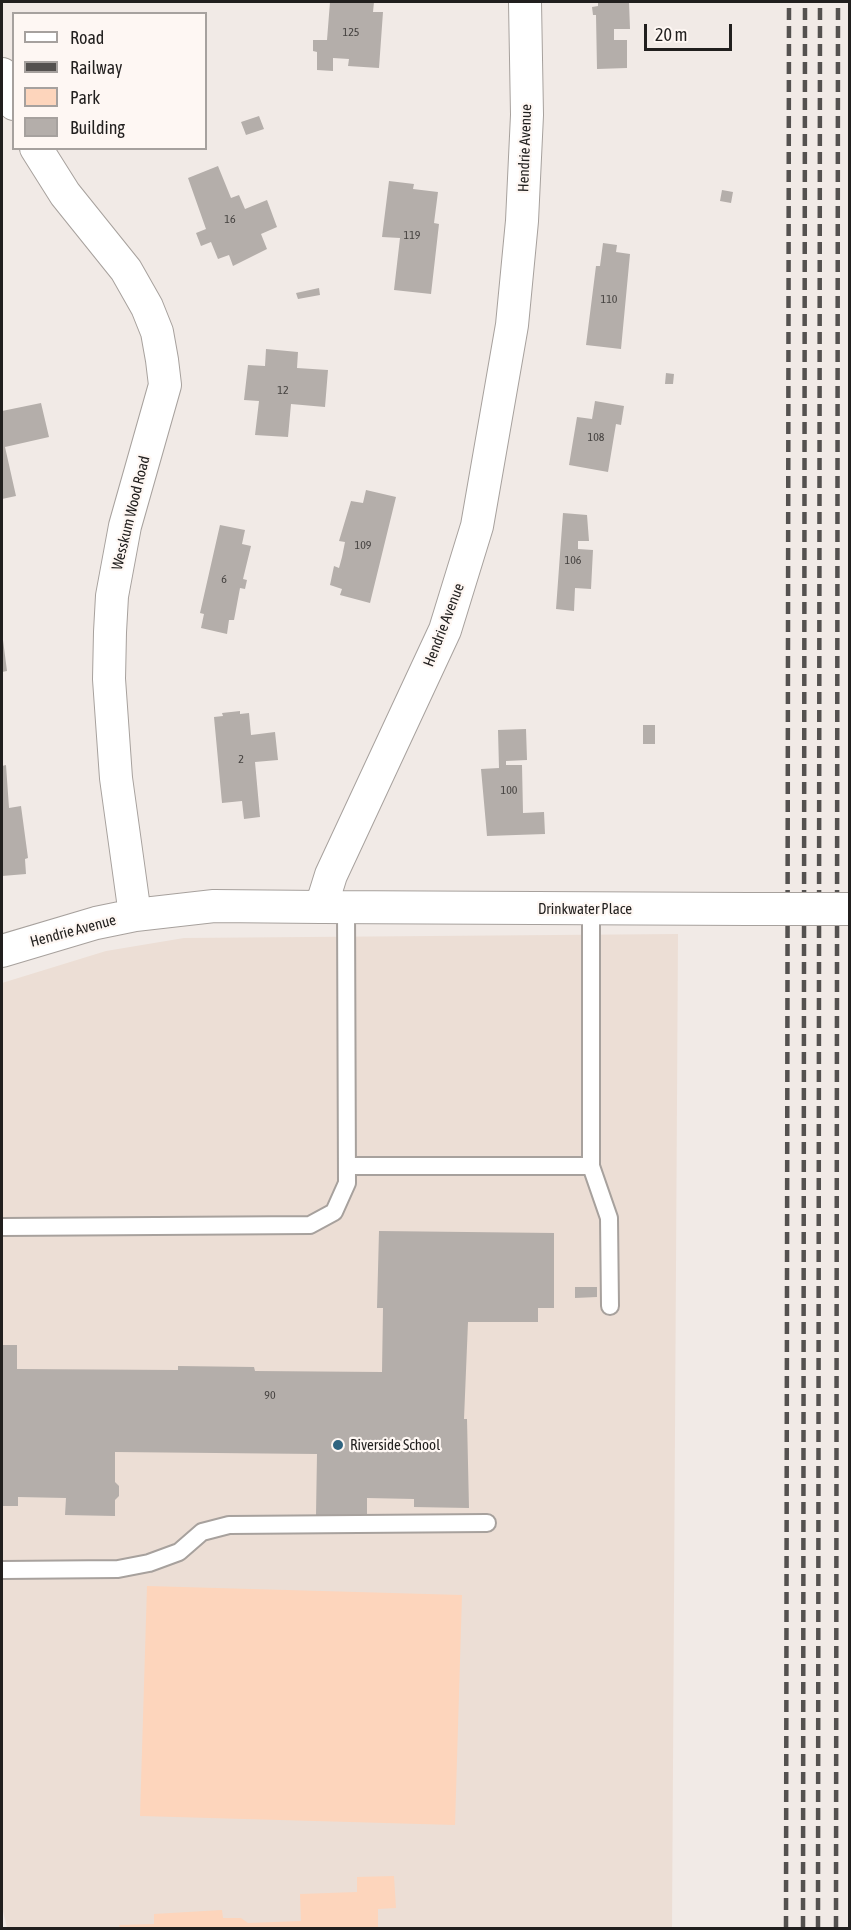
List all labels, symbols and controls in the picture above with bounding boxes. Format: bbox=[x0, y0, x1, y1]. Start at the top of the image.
legend bbox=[12, 12, 207, 150]
scale bar bbox=[647, 12, 736, 50]
text: 20 m bbox=[655, 24, 687, 45]
house number: 125 bbox=[343, 25, 359, 39]
text: Road bbox=[70, 27, 104, 48]
text: Railway bbox=[70, 57, 122, 78]
text: Park bbox=[70, 87, 100, 108]
street label: Hendrie Avenue bbox=[514, 104, 536, 192]
text: Building bbox=[70, 117, 125, 138]
house number: 16 bbox=[224, 212, 236, 226]
house number: 119 bbox=[404, 228, 420, 242]
house number: 110 bbox=[601, 292, 617, 306]
house number: 12 bbox=[277, 383, 289, 397]
house number: 108 bbox=[588, 430, 604, 444]
street label: Wesskum Wood Road bbox=[108, 454, 154, 572]
house number: 109 bbox=[355, 538, 371, 552]
house number: 106 bbox=[565, 553, 581, 567]
house number: 6 bbox=[221, 572, 227, 586]
street label: Hendrie Avenue bbox=[420, 581, 468, 669]
house number: 2 bbox=[238, 752, 244, 766]
house number: 100 bbox=[501, 783, 517, 797]
street label: Drinkwater Place bbox=[538, 900, 632, 918]
street label: Hendrie Avenue bbox=[28, 911, 118, 951]
house number: 90 bbox=[264, 1388, 276, 1402]
place label: Riverside School bbox=[350, 1436, 440, 1454]
marker: Riverside School bbox=[331, 1438, 345, 1452]

